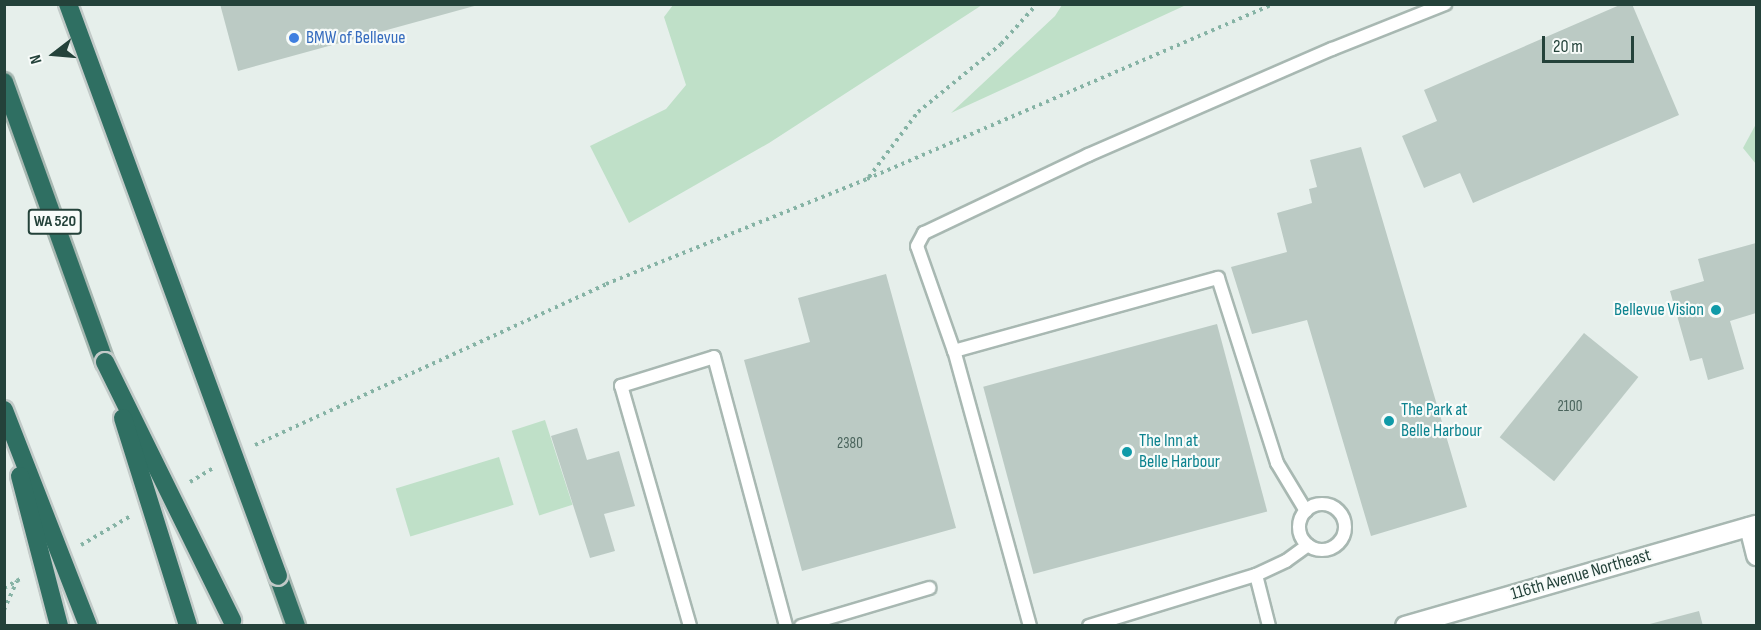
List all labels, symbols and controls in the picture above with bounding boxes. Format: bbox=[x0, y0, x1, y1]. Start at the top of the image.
north arrow bbox=[24, 24, 84, 84]
scale bar bbox=[1545, 24, 1636, 62]
place label: BMW of Bellevue bbox=[306, 27, 406, 49]
marker: BMW of Bellevue bbox=[287, 31, 301, 45]
text: 20 m bbox=[1553, 36, 1583, 57]
text: N bbox=[26, 52, 47, 66]
road number: WA 520 bbox=[26, 209, 84, 235]
place label: Bellevue Vision bbox=[1614, 299, 1704, 321]
marker: Bellevue Vision bbox=[1709, 303, 1723, 317]
house number: 2100 bbox=[1558, 398, 1582, 416]
place label: The Park at Belle Harbour bbox=[1401, 400, 1482, 442]
marker: The Park at Belle Harbour bbox=[1382, 414, 1396, 428]
place label: The Inn at Belle Harbour bbox=[1139, 431, 1220, 474]
house number: 2380 bbox=[837, 435, 863, 453]
marker: The Inn at Belle Harbour bbox=[1120, 445, 1134, 459]
street label: 116th Avenue Northeast bbox=[1508, 545, 1654, 605]

